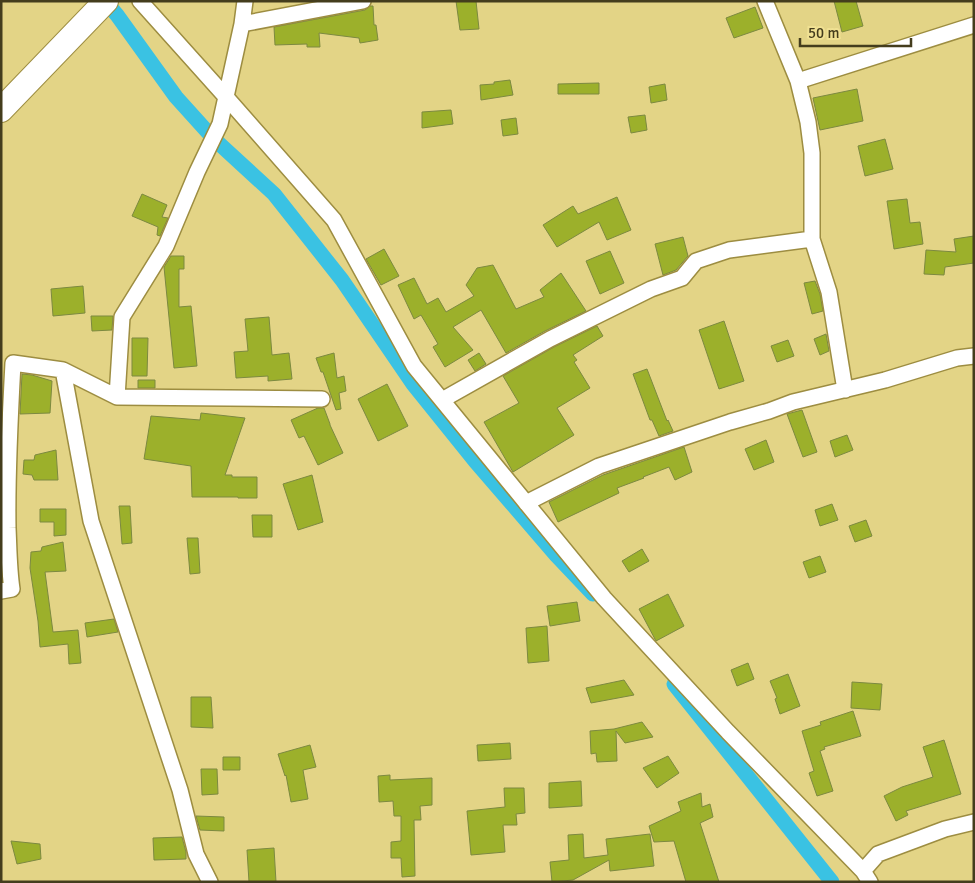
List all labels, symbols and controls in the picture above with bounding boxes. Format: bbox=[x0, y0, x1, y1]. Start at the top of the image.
scale bar bbox=[800, 15, 911, 47]
text: 50 m bbox=[808, 24, 839, 42]

